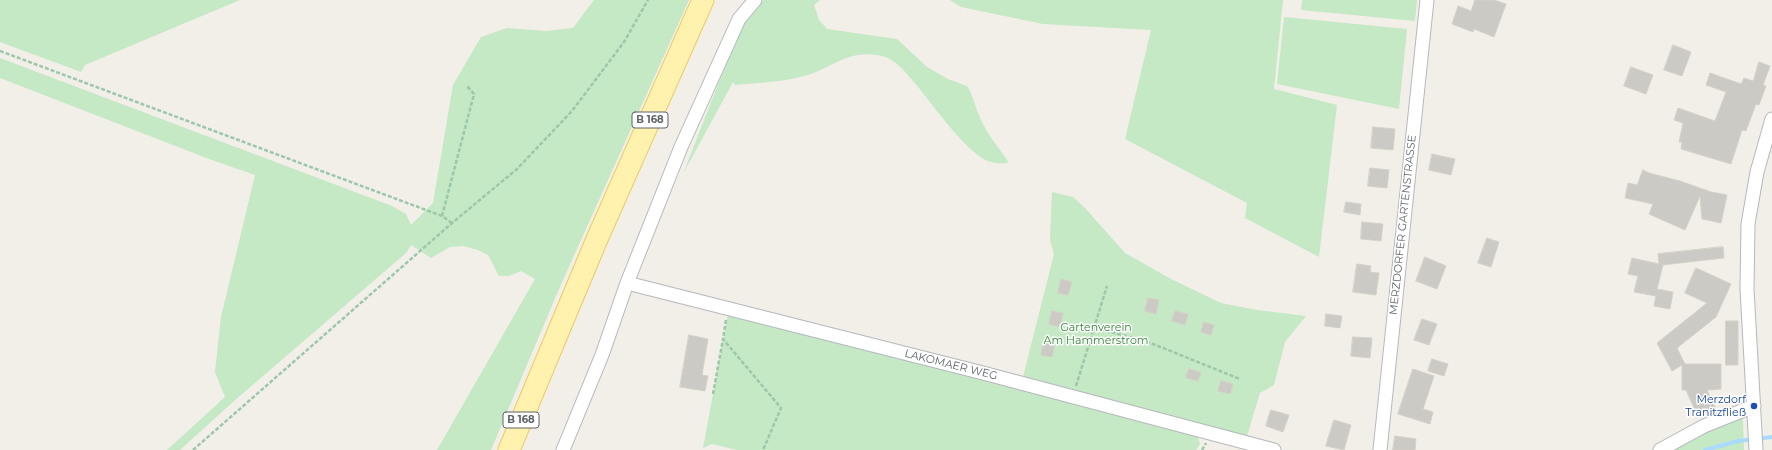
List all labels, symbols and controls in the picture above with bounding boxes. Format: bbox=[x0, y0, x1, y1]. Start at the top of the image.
road number: B 168 bbox=[632, 112, 668, 128]
street label: MERZDORFER GARTENSTRASSE bbox=[1387, 134, 1419, 316]
park label: Gartenverein Am Hammerstrom bbox=[1044, 321, 1148, 347]
street label: LAKOMAER WEG bbox=[903, 347, 999, 383]
place label: Merzdorf Tranitzfließ bbox=[1685, 393, 1746, 419]
marker: Merzdorf Tranitzfließ bbox=[1749, 401, 1759, 411]
road number: B 168 bbox=[503, 412, 539, 428]

